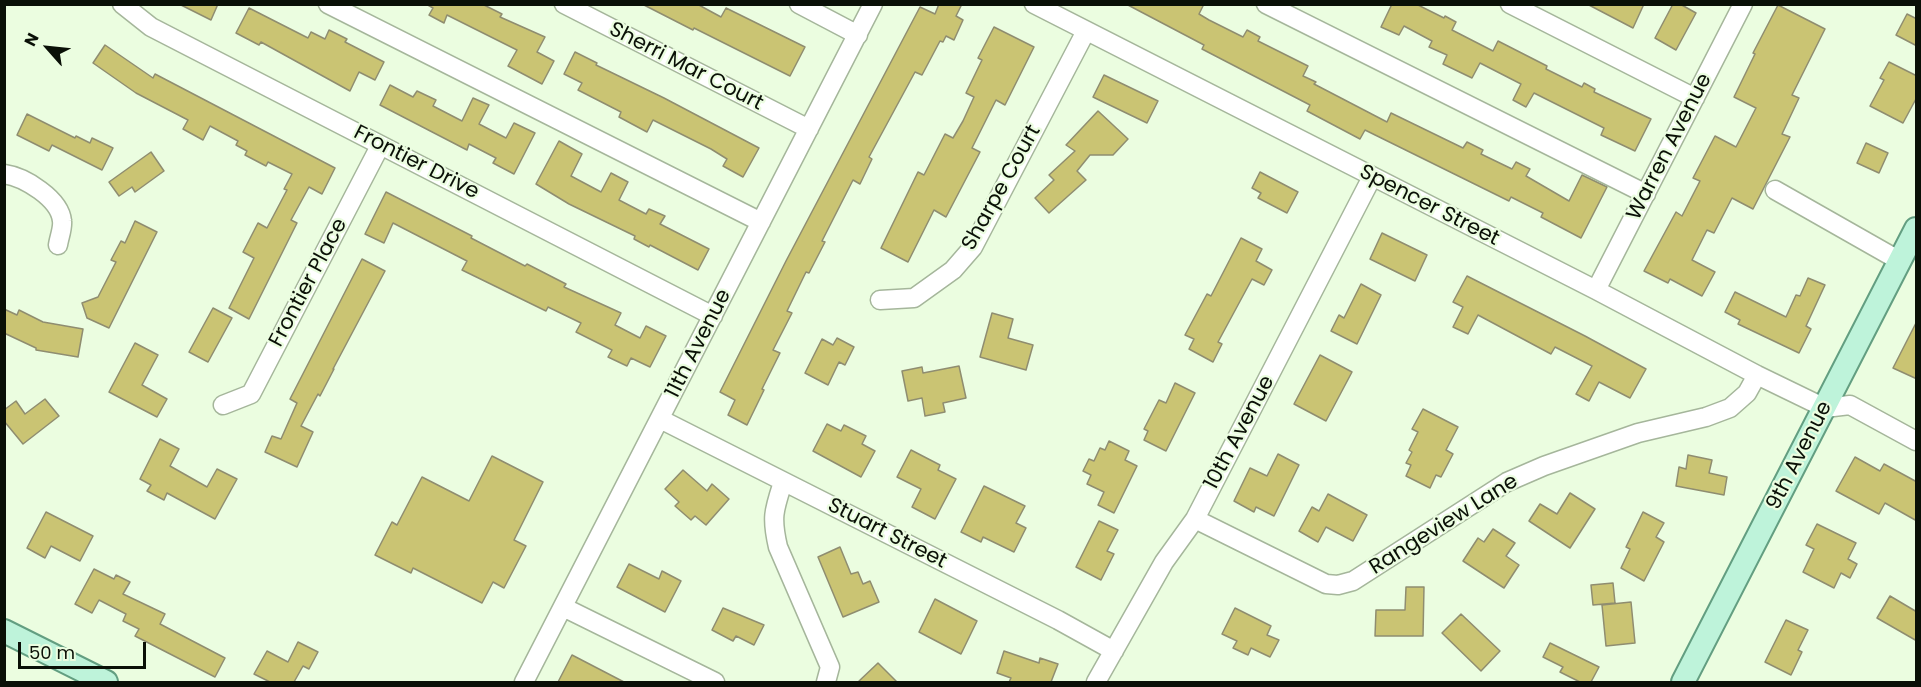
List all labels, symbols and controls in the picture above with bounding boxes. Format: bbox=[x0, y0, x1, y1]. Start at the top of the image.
street label: Sherri Mar Court bbox=[605, 17, 767, 117]
north arrow bbox=[18, 18, 78, 78]
text: N bbox=[19, 29, 44, 50]
street label: Warren Avenue bbox=[1622, 69, 1718, 225]
street label: Frontier Drive bbox=[349, 121, 483, 205]
street label: Sharpe Court bbox=[957, 121, 1047, 255]
street label: Spencer Street bbox=[1355, 160, 1503, 252]
street label: Frontier Place bbox=[265, 214, 353, 352]
street label: 11th Avenue bbox=[661, 285, 737, 403]
street label: 10th Avenue bbox=[1199, 372, 1281, 494]
street label: 9th Avenue bbox=[1762, 397, 1838, 515]
street label: Rangeview Lane bbox=[1365, 469, 1523, 581]
street label: Stuart Street bbox=[823, 493, 951, 575]
scale bar bbox=[21, 630, 148, 668]
text: 50 m bbox=[29, 640, 75, 665]

